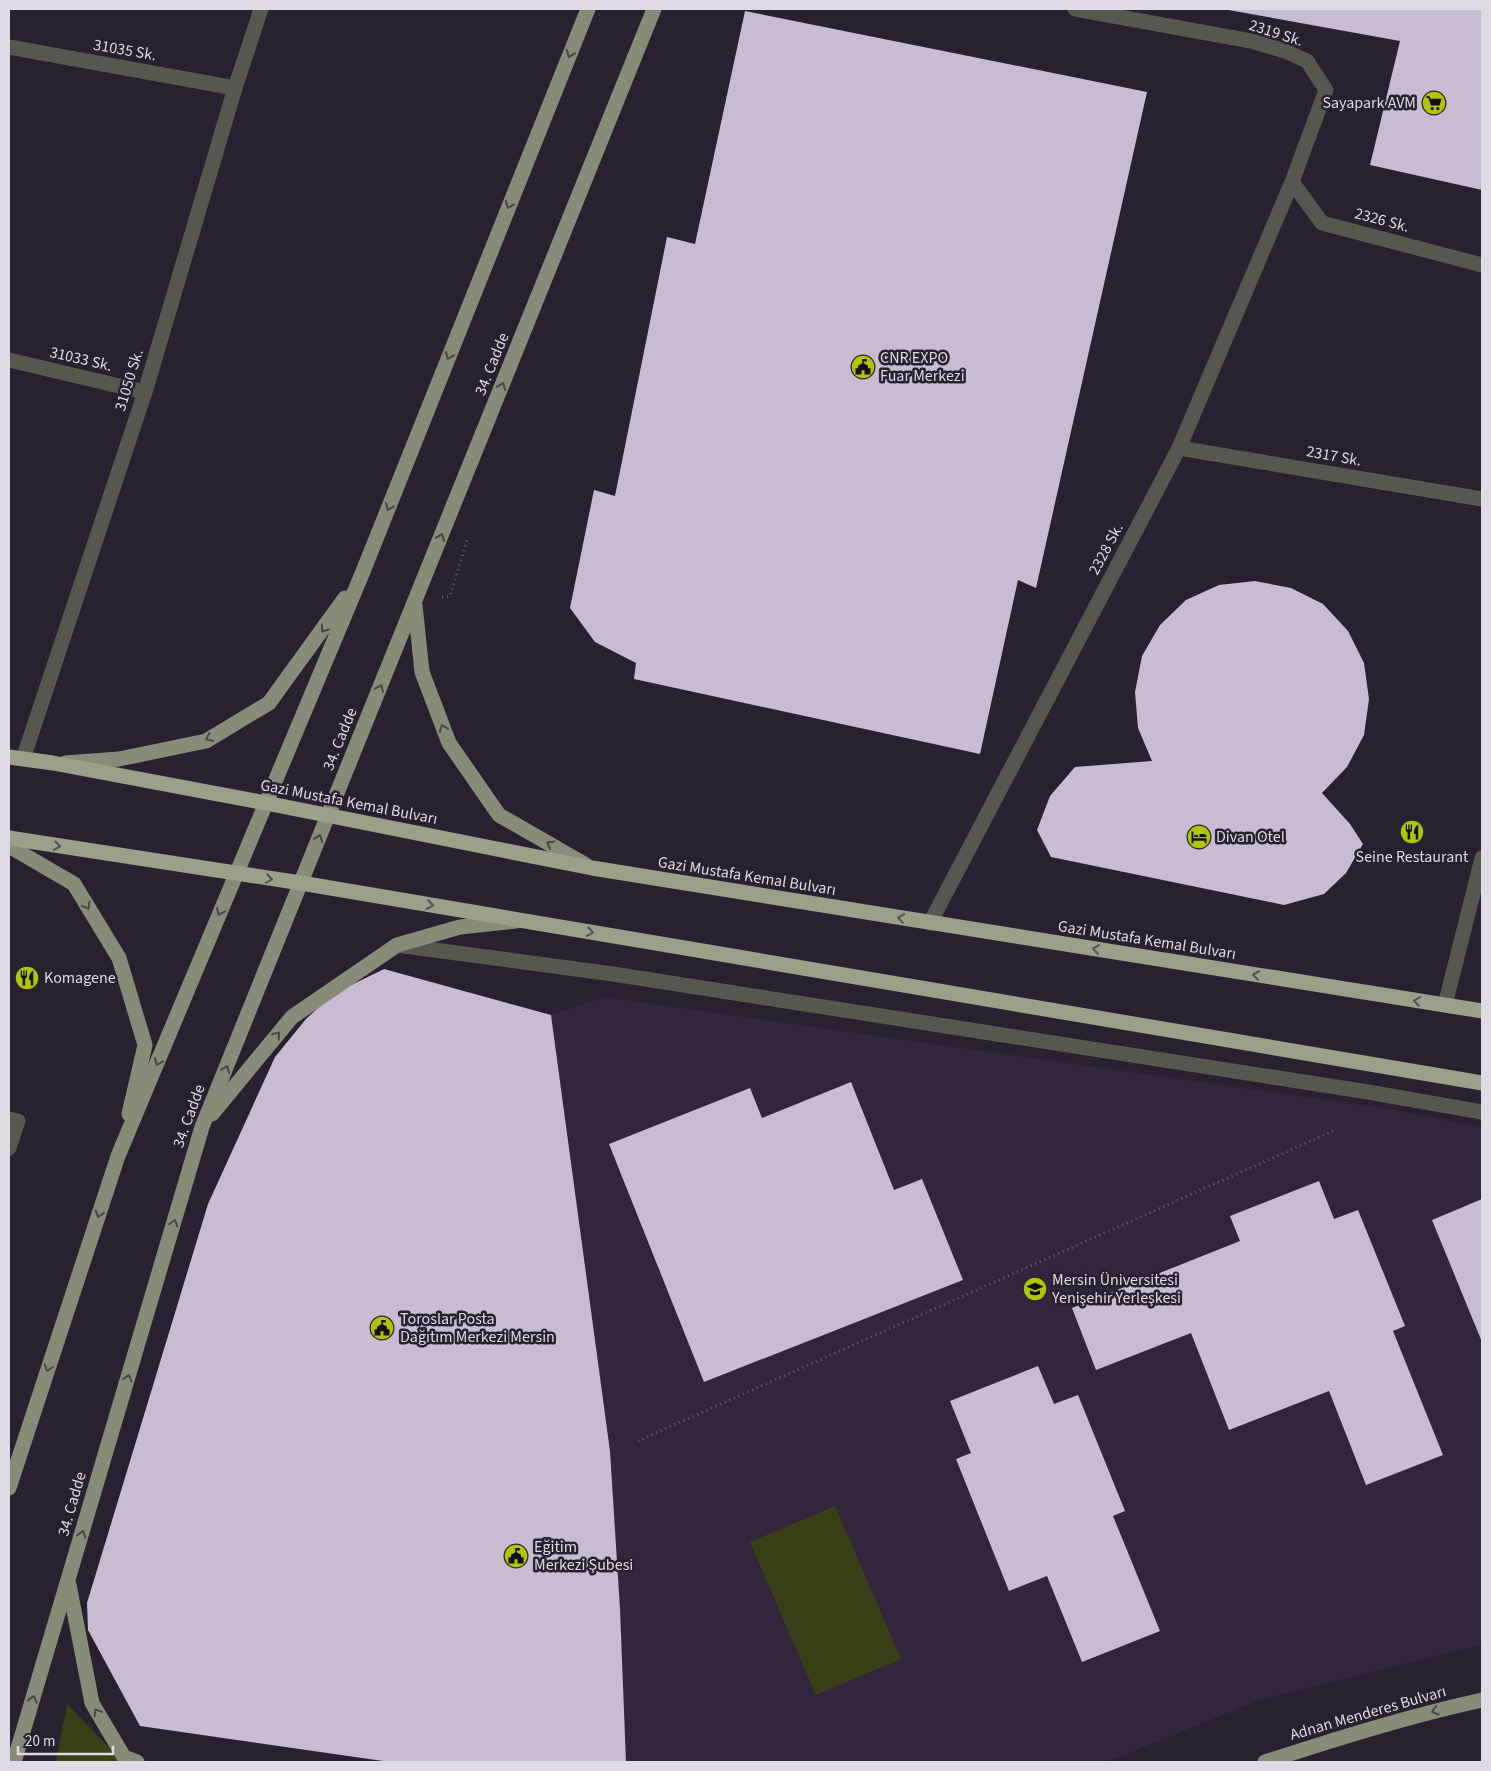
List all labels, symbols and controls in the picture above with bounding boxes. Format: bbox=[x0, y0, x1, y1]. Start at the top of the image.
street label: 2319 Sk. bbox=[1246, 14, 1306, 52]
street label: 31035 Sk. bbox=[92, 34, 158, 66]
one-way arrow bbox=[565, 49, 576, 58]
supermarket icon: Sayapark AVM bbox=[1421, 90, 1447, 116]
place label: Sayapark AVM bbox=[1322, 92, 1416, 114]
one-way arrow bbox=[505, 200, 516, 209]
street label: 2326 Sk. bbox=[1352, 202, 1412, 238]
street label: 34. Cadde bbox=[469, 329, 515, 399]
street label: 31033 Sk. bbox=[48, 341, 114, 377]
street label: 31050 Sk. bbox=[109, 346, 149, 414]
place label: CNR EXPO Fuar Merkezi bbox=[880, 347, 965, 387]
one-way arrow bbox=[445, 351, 455, 360]
public building icon: CNR EXPO Fuar Merkezi bbox=[850, 354, 876, 380]
one-way arrow bbox=[496, 382, 506, 391]
street label: 2317 Sk. bbox=[1305, 440, 1363, 472]
one-way arrow bbox=[385, 502, 395, 511]
street label: 2328 Sk. bbox=[1083, 519, 1129, 579]
one-way arrow bbox=[435, 533, 445, 542]
one-way arrow bbox=[321, 623, 330, 632]
one-way arrow bbox=[374, 684, 384, 693]
street label: 34. Cadde bbox=[317, 704, 363, 774]
one-way arrow bbox=[439, 724, 449, 733]
one-way arrow bbox=[205, 732, 214, 743]
street label: Gazi Mustafa Kemal Bulvarı bbox=[259, 774, 439, 830]
restaurant icon: Seine Restaurant bbox=[1399, 819, 1425, 845]
hotel icon: Divan Otel bbox=[1186, 824, 1212, 850]
place label: Divan Otel bbox=[1216, 826, 1285, 848]
one-way arrow bbox=[313, 834, 323, 843]
one-way arrow bbox=[53, 840, 61, 851]
one-way arrow bbox=[546, 841, 555, 851]
place label: Seine Restaurant bbox=[1356, 846, 1469, 868]
street label: Gazi Mustafa Kemal Bulvarı bbox=[656, 851, 838, 901]
one-way arrow bbox=[265, 873, 274, 883]
one-way arrow bbox=[81, 900, 91, 909]
one-way arrow bbox=[425, 900, 434, 910]
one-way arrow bbox=[216, 908, 226, 916]
one-way arrow bbox=[896, 914, 905, 924]
street label: Gazi Mustafa Kemal Bulvarı bbox=[1056, 915, 1238, 965]
one-way arrow bbox=[586, 927, 594, 937]
one-way arrow bbox=[1091, 945, 1100, 955]
restaurant icon: Komagene bbox=[14, 965, 40, 991]
place label: Komagene bbox=[44, 967, 116, 989]
one-way arrow bbox=[1252, 971, 1261, 981]
one-way arrow bbox=[1412, 996, 1421, 1006]
one-way arrow bbox=[272, 1032, 280, 1041]
one-way arrow bbox=[153, 1057, 164, 1066]
one-way arrow bbox=[219, 1065, 230, 1074]
street label: 34. Cadde bbox=[167, 1081, 211, 1151]
one-way arrow bbox=[95, 1209, 105, 1218]
one-way arrow bbox=[168, 1219, 178, 1227]
place label: Mersin Üniversitesi Yenişehir Yerleşkesi bbox=[1051, 1269, 1181, 1309]
school or university icon: Mersin Üniversitesi Yenişehir Yerleşkesi bbox=[1022, 1276, 1048, 1302]
place label: Toroslar Posta Dağıtım Merkezi Mersin bbox=[400, 1308, 555, 1348]
public building icon: Toroslar Posta Dağıtım Merkezi Mersin bbox=[369, 1315, 395, 1341]
one-way arrow bbox=[44, 1364, 54, 1372]
one-way arrow bbox=[122, 1375, 132, 1383]
street label: 34. Cadde bbox=[52, 1469, 92, 1539]
one-way arrow bbox=[76, 1531, 86, 1539]
place label: Eğitim Merkezi Şubesi bbox=[534, 1536, 633, 1576]
public building icon: Eğitim Merkezi Şubesi bbox=[503, 1543, 529, 1569]
street label: Adnan Menderes Bulvarı bbox=[1287, 1680, 1449, 1746]
one-way arrow bbox=[28, 1695, 38, 1703]
one-way arrow bbox=[1431, 1706, 1439, 1716]
one-way arrow bbox=[94, 1708, 104, 1717]
scale bar bbox=[18, 1724, 112, 1756]
text: 20 m bbox=[25, 1731, 55, 1752]

